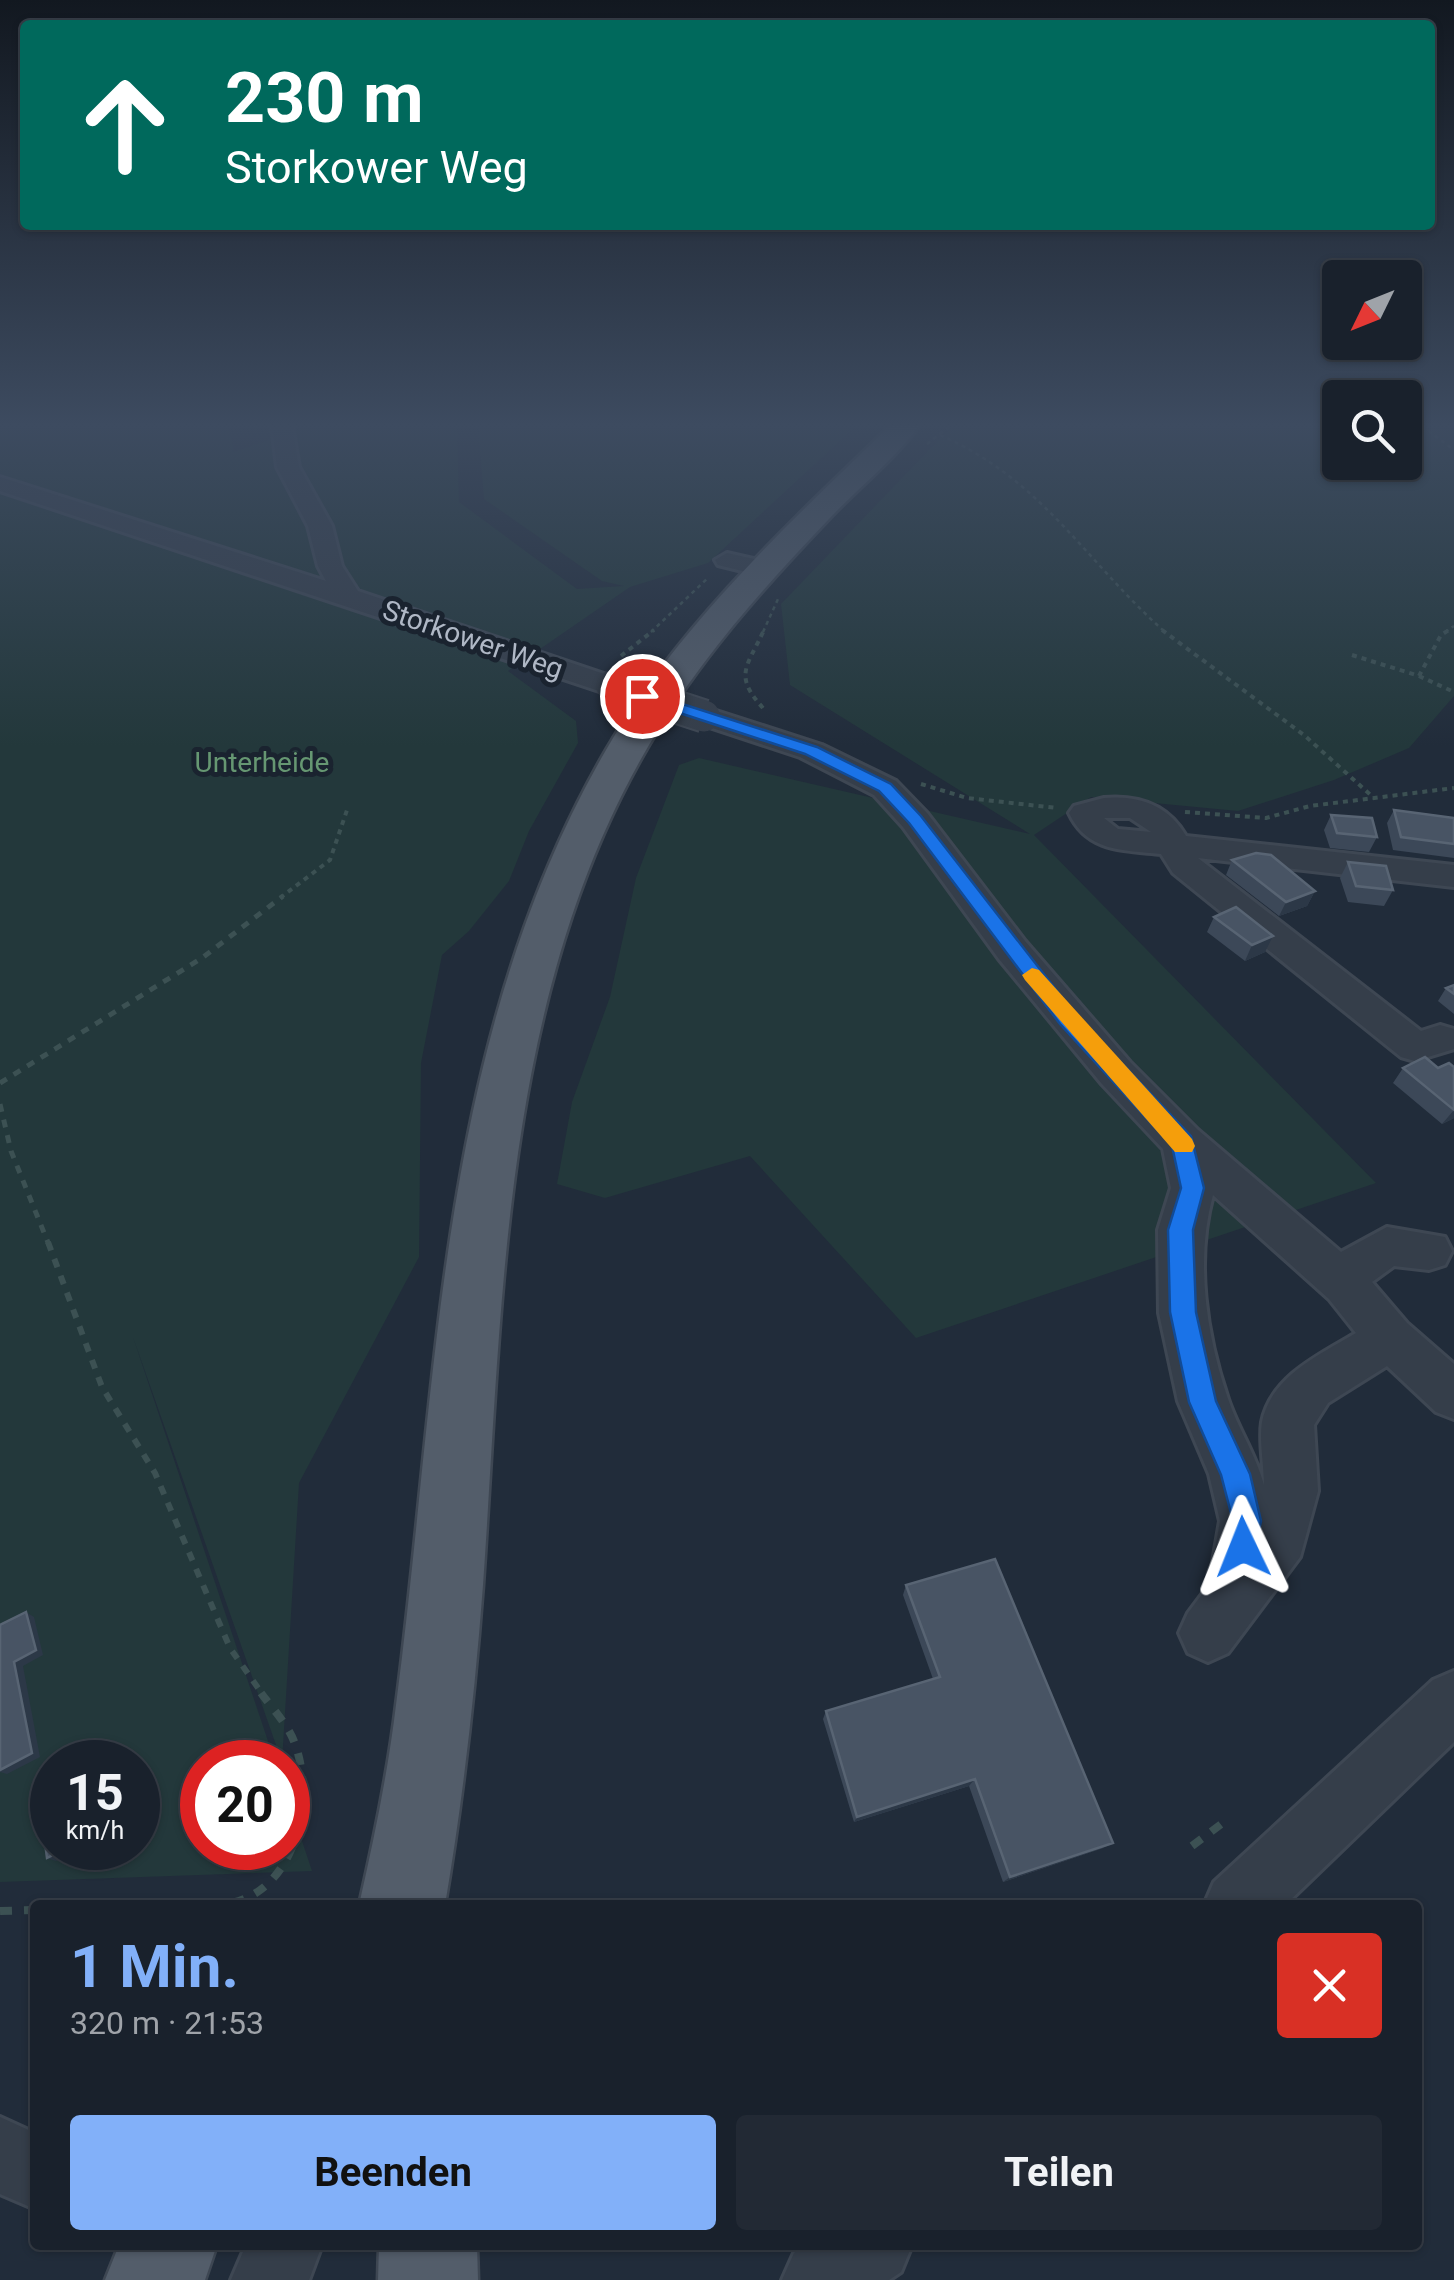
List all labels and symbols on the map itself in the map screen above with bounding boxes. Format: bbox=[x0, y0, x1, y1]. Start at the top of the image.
north arrow bbox=[1322, 260, 1422, 360]
street label: Storkower Weg bbox=[378, 593, 567, 686]
pin bbox=[600, 654, 685, 739]
park label: Unterheide bbox=[195, 746, 329, 779]
position arrow bbox=[1191, 1495, 1295, 1599]
speed limit sign: 20 bbox=[180, 1740, 310, 1870]

